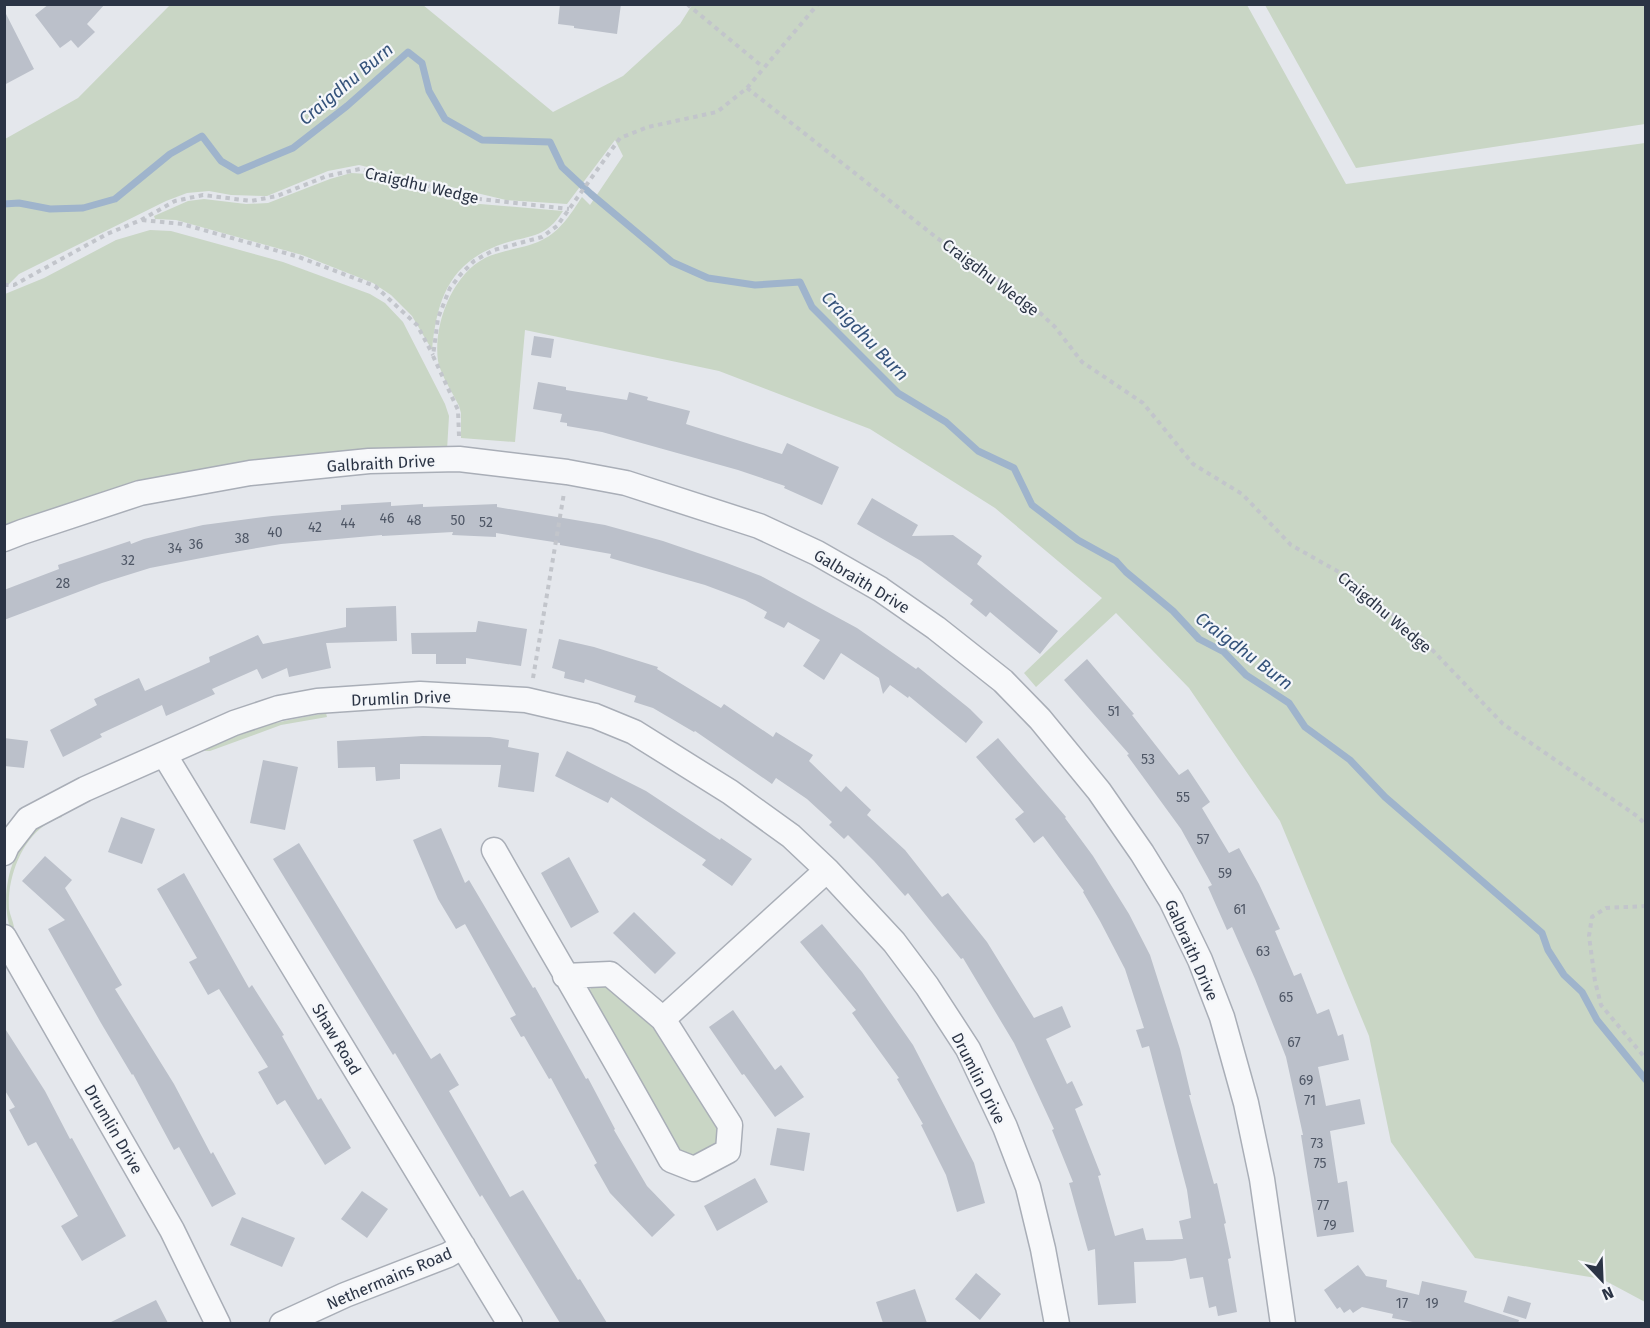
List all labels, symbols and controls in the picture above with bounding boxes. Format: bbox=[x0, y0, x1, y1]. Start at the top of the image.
water label: Craigdhu Burn bbox=[294, 38, 398, 130]
street label: Craigdhu Wedge bbox=[363, 163, 481, 208]
street label: Craigdhu Wedge bbox=[939, 235, 1043, 320]
water label: Craigdhu Burn bbox=[817, 287, 913, 385]
street label: Galbraith Drive bbox=[326, 451, 436, 476]
house number: 46 bbox=[380, 510, 394, 527]
house number: 48 bbox=[406, 512, 422, 529]
house number: 50 bbox=[451, 512, 466, 529]
house number: 52 bbox=[479, 514, 493, 531]
house number: 44 bbox=[341, 515, 356, 532]
house number: 42 bbox=[308, 519, 322, 536]
house number: 40 bbox=[267, 524, 283, 541]
house number: 38 bbox=[235, 530, 250, 547]
house number: 36 bbox=[189, 536, 203, 553]
house number: 34 bbox=[168, 540, 183, 557]
street label: Galbraith Drive bbox=[810, 545, 913, 618]
house number: 32 bbox=[121, 552, 135, 569]
street label: Craigdhu Wedge bbox=[1334, 568, 1435, 657]
house number: 28 bbox=[56, 575, 71, 592]
water label: Craigdhu Burn bbox=[1191, 607, 1297, 695]
street label: Drumlin Drive bbox=[351, 687, 451, 710]
house number: 51 bbox=[1108, 703, 1120, 720]
house number: 53 bbox=[1141, 751, 1155, 768]
house number: 55 bbox=[1176, 789, 1190, 806]
house number: 57 bbox=[1197, 831, 1209, 848]
house number: 59 bbox=[1218, 865, 1232, 882]
street label: Galbraith Drive bbox=[1161, 897, 1222, 1004]
house number: 61 bbox=[1234, 901, 1246, 918]
house number: 63 bbox=[1256, 943, 1270, 960]
house number: 65 bbox=[1279, 989, 1293, 1006]
street label: Shaw Road bbox=[308, 1000, 365, 1078]
street label: Drumlin Drive bbox=[947, 1029, 1010, 1127]
house number: 67 bbox=[1287, 1034, 1301, 1051]
house number: 69 bbox=[1299, 1072, 1313, 1089]
street label: Drumlin Drive bbox=[80, 1081, 147, 1177]
house number: 71 bbox=[1304, 1092, 1316, 1109]
house number: 73 bbox=[1310, 1135, 1324, 1152]
house number: 75 bbox=[1313, 1155, 1327, 1172]
house number: 77 bbox=[1317, 1197, 1329, 1214]
house number: 79 bbox=[1323, 1217, 1337, 1234]
street label: Nethermains Road bbox=[324, 1243, 455, 1314]
north arrow bbox=[1572, 1250, 1632, 1310]
text: N bbox=[1599, 1283, 1616, 1304]
house number: 17 bbox=[1396, 1295, 1408, 1312]
house number: 19 bbox=[1425, 1295, 1439, 1312]

